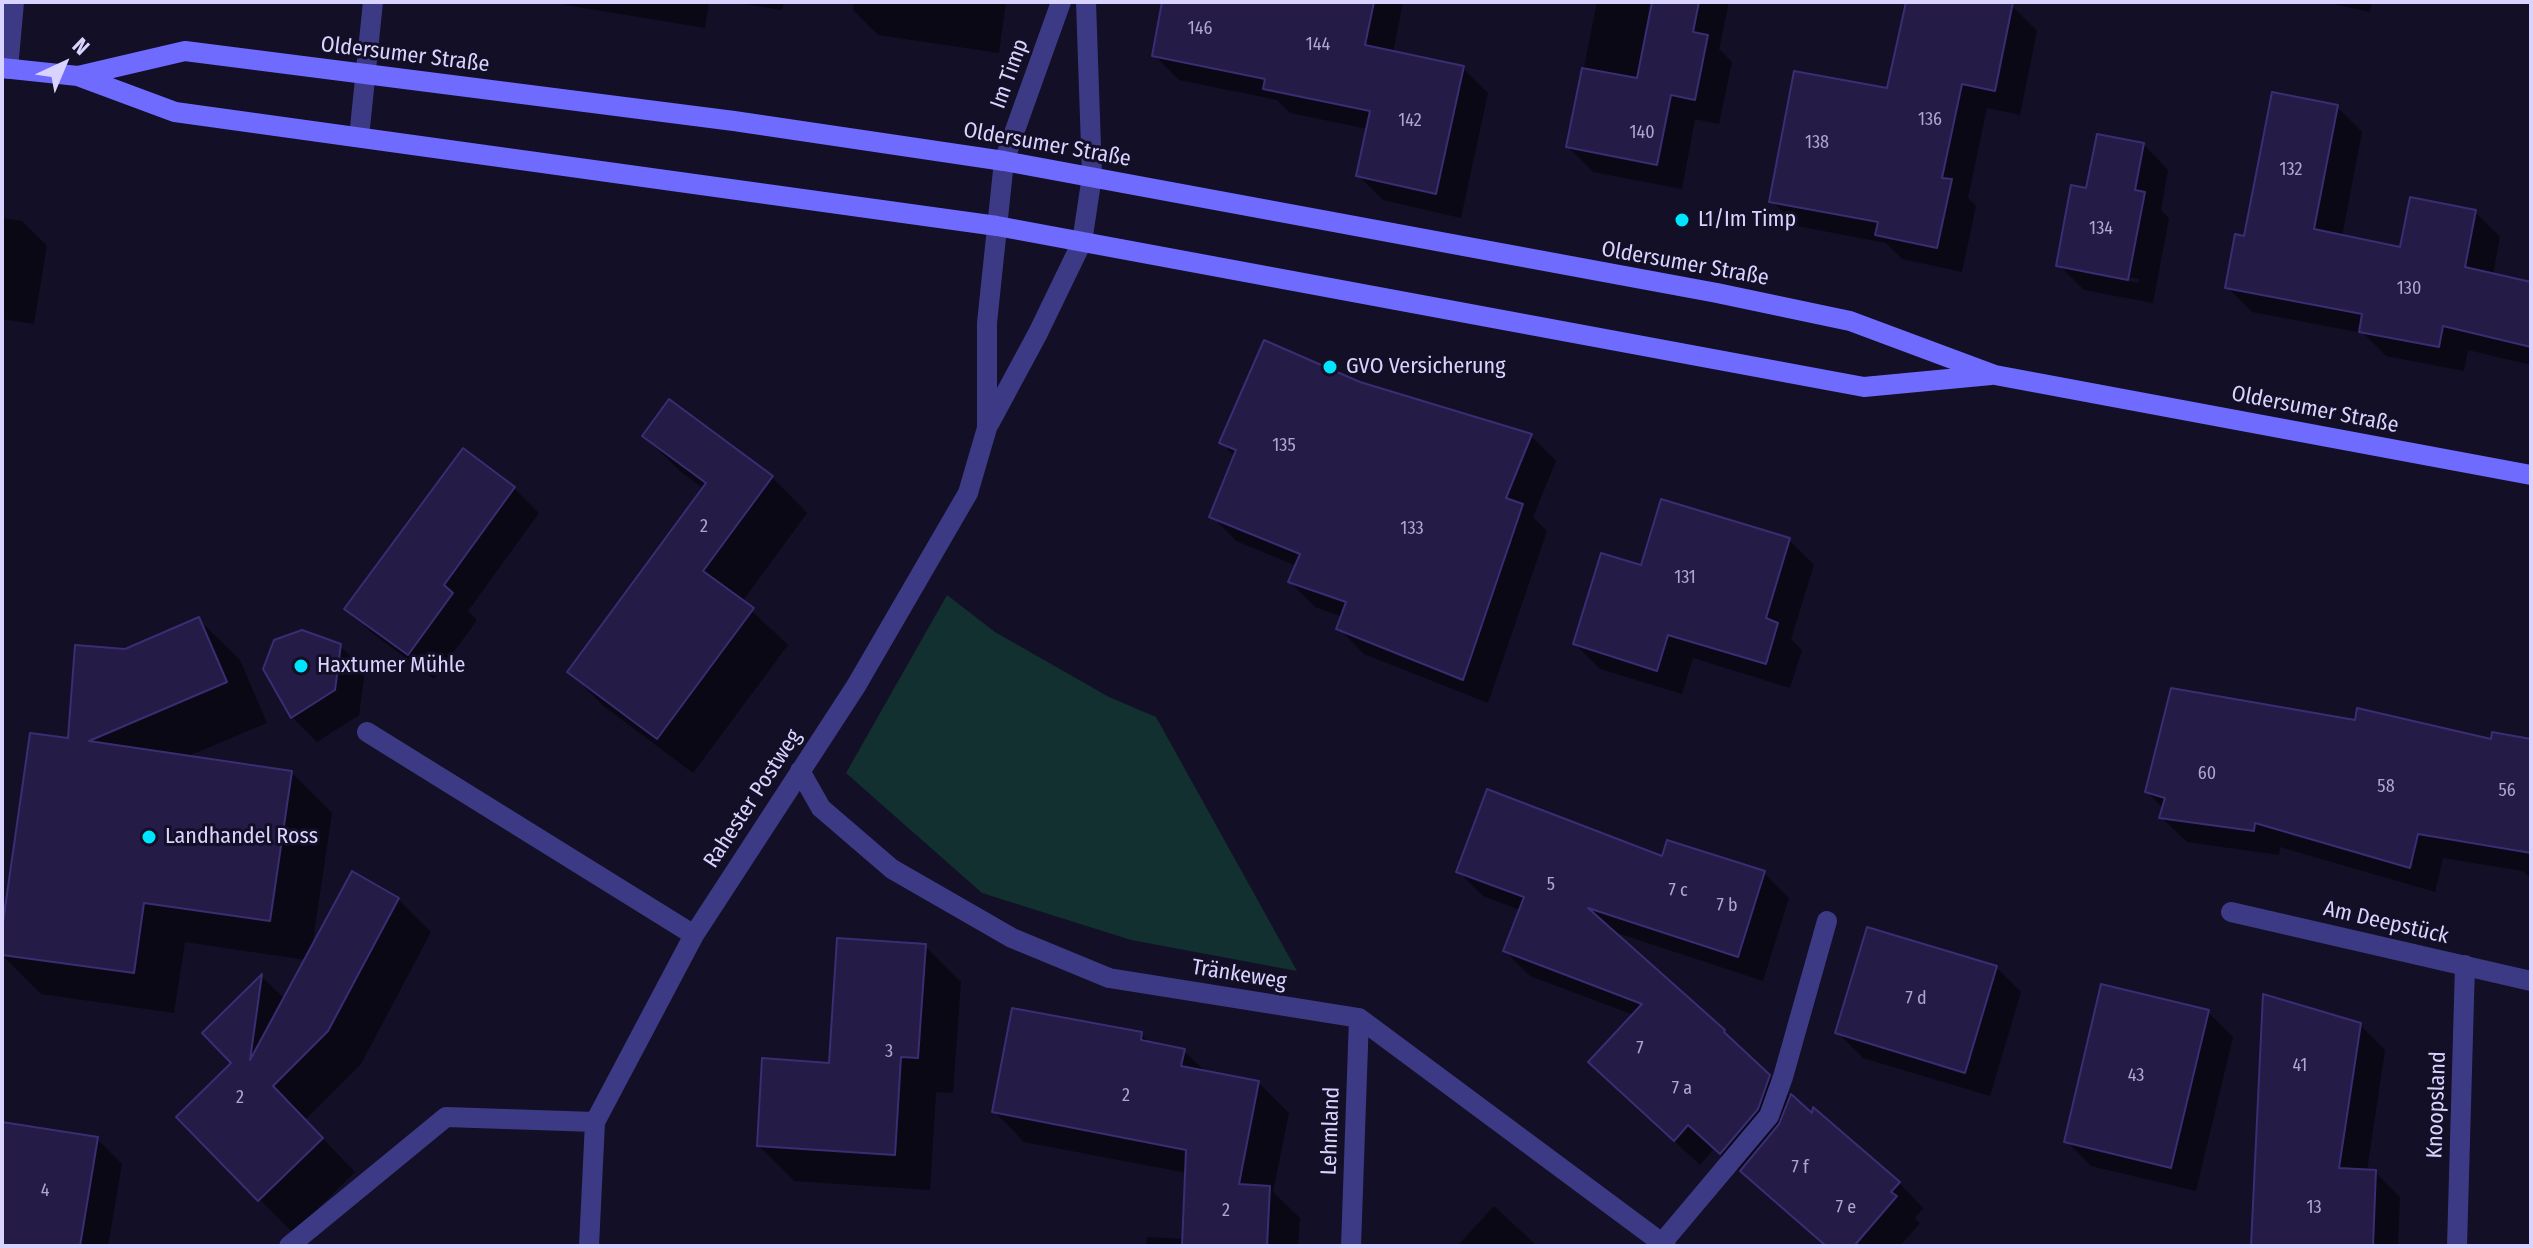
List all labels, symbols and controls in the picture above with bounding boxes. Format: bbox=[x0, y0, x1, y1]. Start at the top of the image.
house number: 146 bbox=[1188, 18, 1212, 40]
north arrow bbox=[24, 24, 104, 104]
text: N bbox=[67, 32, 95, 61]
street label: Oldersumer Straße bbox=[319, 32, 491, 78]
house number: 144 bbox=[1306, 34, 1330, 56]
street label: Im Timp bbox=[985, 36, 1035, 112]
house number: 136 bbox=[1918, 109, 1942, 131]
house number: 142 bbox=[1398, 110, 1422, 132]
street label: Oldersumer Straße bbox=[961, 117, 1133, 173]
house number: 140 bbox=[1629, 122, 1655, 144]
house number: 138 bbox=[1805, 132, 1829, 154]
house number: 132 bbox=[2280, 159, 2302, 181]
place label: L1/Im Timp bbox=[1698, 207, 1796, 233]
marker: L1/Im Timp bbox=[1673, 211, 1691, 229]
house number: 134 bbox=[2089, 218, 2113, 240]
street label: Oldersumer Straße bbox=[1599, 236, 1771, 292]
house number: 130 bbox=[2397, 278, 2421, 300]
place label: GVO Versicherung bbox=[1346, 354, 1505, 380]
marker: GVO Versicherung bbox=[1321, 358, 1339, 376]
street label: Oldersumer Straße bbox=[2229, 381, 2401, 439]
house number: 135 bbox=[1272, 435, 1296, 457]
house number: 2 bbox=[700, 516, 708, 538]
house number: 133 bbox=[1400, 518, 1424, 540]
house number: 131 bbox=[1674, 567, 1696, 589]
place label: Haxtumer Mühle bbox=[317, 653, 465, 679]
marker: Haxtumer Mühle bbox=[292, 657, 310, 675]
street label: Rahester Postweg bbox=[698, 725, 808, 873]
house number: 60 bbox=[2198, 763, 2216, 785]
house number: 58 bbox=[2377, 776, 2395, 798]
house number: 56 bbox=[2498, 780, 2516, 802]
place label: Landhandel Ross bbox=[165, 824, 318, 850]
marker: Landhandel Ross bbox=[140, 828, 158, 846]
house number: 5 bbox=[1547, 874, 1555, 896]
house number: 7 c bbox=[1668, 880, 1688, 902]
house number: 7 b bbox=[1716, 895, 1738, 917]
street label: Am Deepstück bbox=[2321, 896, 2451, 950]
street label: Tränkeweg bbox=[1190, 954, 1288, 996]
house number: 7 d bbox=[1905, 988, 1927, 1010]
house number: 7 bbox=[1636, 1038, 1644, 1060]
house number: 3 bbox=[885, 1041, 893, 1063]
street label: Knoopsland bbox=[2422, 1051, 2452, 1159]
house number: 41 bbox=[2293, 1055, 2307, 1077]
house number: 43 bbox=[2128, 1065, 2144, 1087]
house number: 7 a bbox=[1672, 1078, 1692, 1100]
house number: 2 bbox=[1122, 1085, 1130, 1107]
street label: Lehmland bbox=[1316, 1086, 1346, 1176]
house number: 2 bbox=[236, 1087, 244, 1109]
house number: 7 f bbox=[1791, 1157, 1809, 1179]
house number: 4 bbox=[41, 1180, 49, 1202]
house number: 7 e bbox=[1836, 1197, 1856, 1219]
house number: 13 bbox=[2306, 1197, 2322, 1219]
house number: 2 bbox=[1222, 1200, 1230, 1222]

